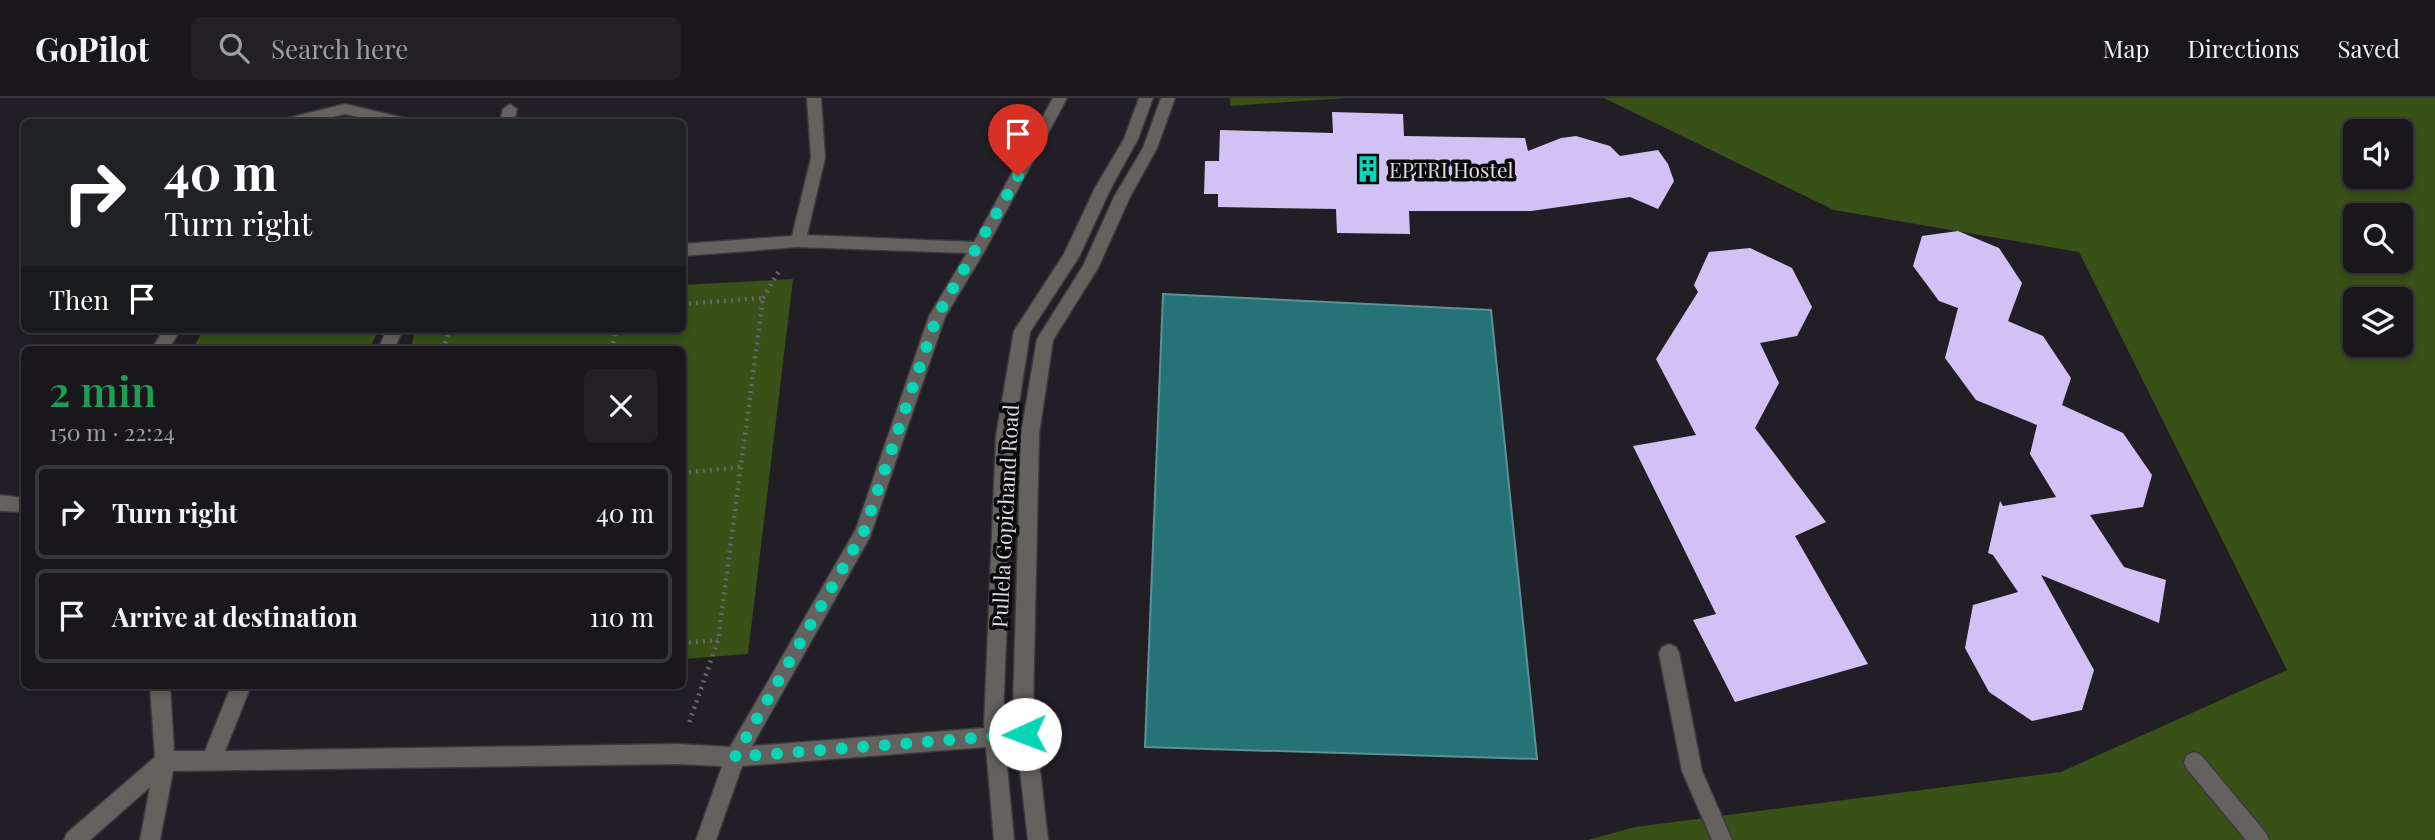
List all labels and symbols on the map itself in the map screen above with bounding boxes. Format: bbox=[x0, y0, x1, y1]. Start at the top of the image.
pin bbox=[988, 104, 1048, 176]
building icon: EPTRI Hostel bbox=[1353, 154, 1383, 184]
place label: EPTRI Hostel bbox=[1389, 155, 1514, 183]
street label: Pullela Gopichand Road bbox=[984, 404, 1024, 628]
position arrow bbox=[988, 697, 1062, 771]

